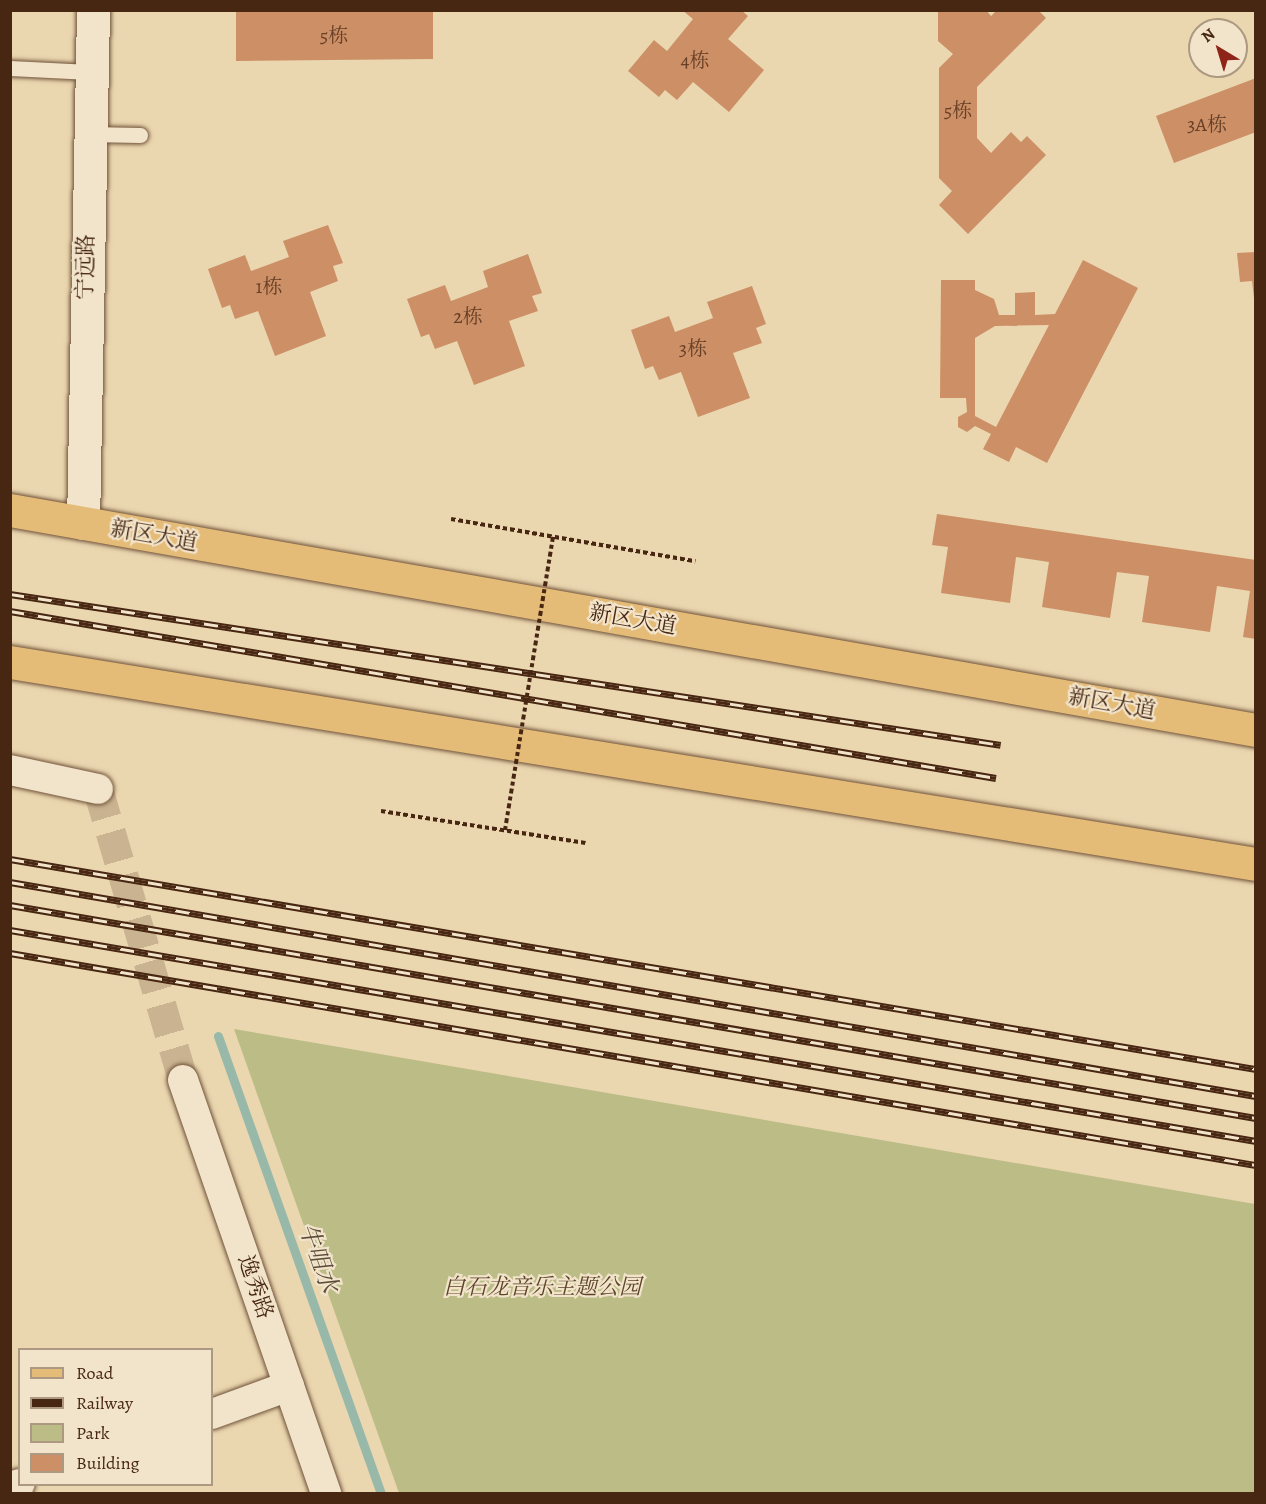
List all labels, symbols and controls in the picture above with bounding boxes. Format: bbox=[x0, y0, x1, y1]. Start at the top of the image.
north arrow bbox=[1188, 18, 1248, 78]
house number: 5栋 bbox=[320, 23, 348, 47]
text: N bbox=[1197, 23, 1220, 48]
house number: 4栋 bbox=[680, 48, 710, 72]
house number: 5栋 bbox=[944, 98, 972, 122]
house number: 3A栋 bbox=[1187, 112, 1227, 136]
street label: 宁远路 bbox=[72, 234, 100, 300]
house number: 1栋 bbox=[256, 274, 282, 298]
house number: 2栋 bbox=[453, 304, 483, 328]
house number: 3栋 bbox=[679, 336, 707, 360]
street label: 新区大道 bbox=[108, 515, 200, 557]
street label: 新区大道 bbox=[587, 599, 679, 641]
street label: 新区大道 bbox=[1066, 683, 1158, 725]
water label: 牛咀水 bbox=[292, 1219, 344, 1297]
street label: 逸秀路 bbox=[232, 1252, 278, 1322]
park label: 白石龙音乐主题公园 bbox=[443, 1275, 641, 1301]
legend bbox=[18, 1348, 213, 1486]
text: Road bbox=[76, 1361, 113, 1385]
text: Railway bbox=[76, 1391, 133, 1415]
text: Park bbox=[76, 1421, 110, 1445]
text: Building bbox=[76, 1451, 140, 1475]

